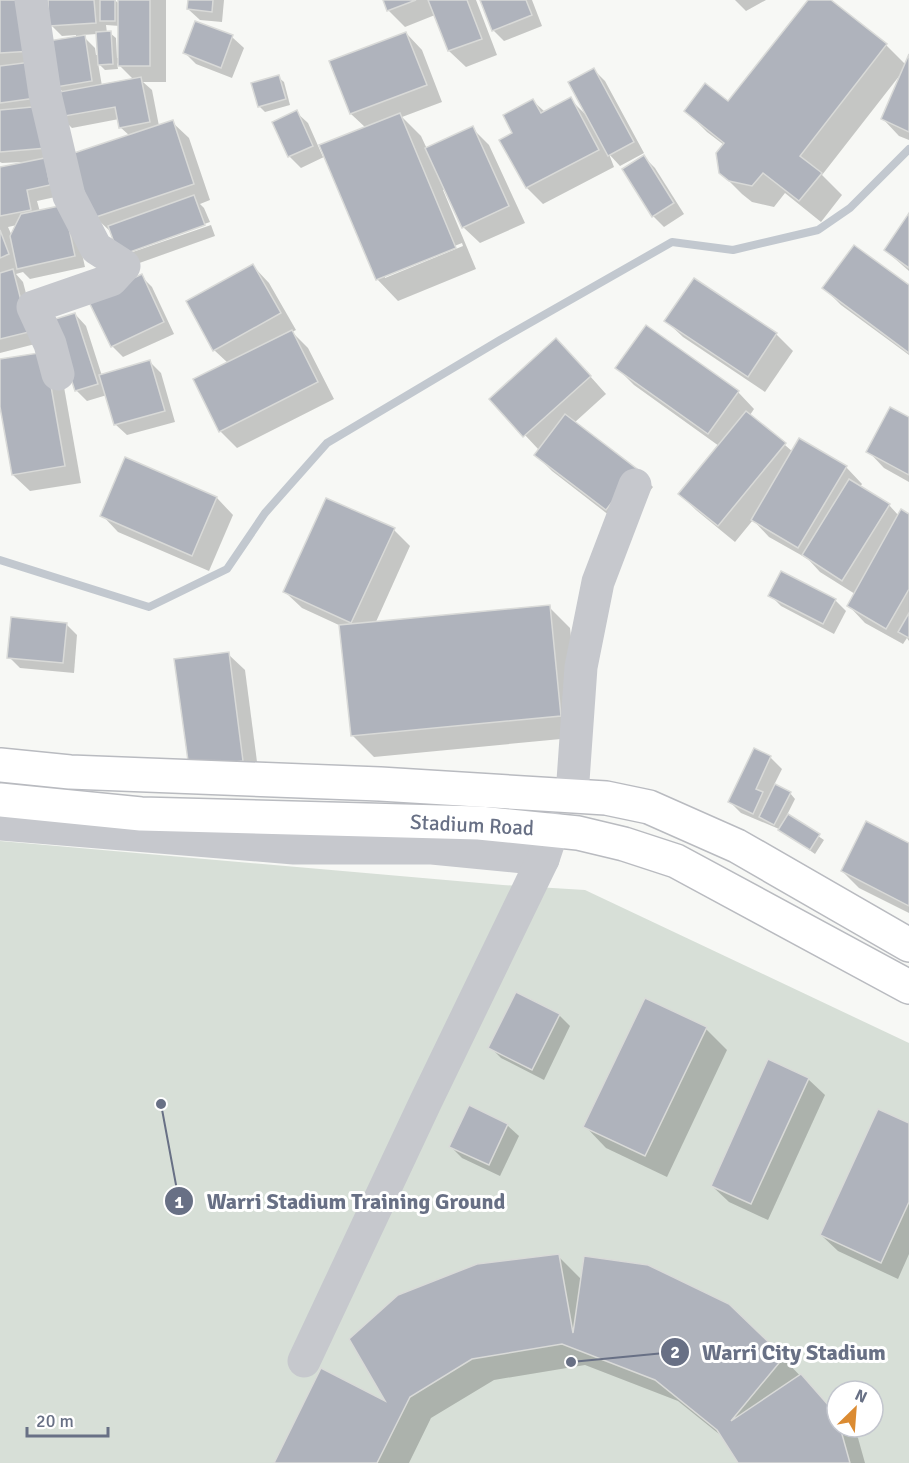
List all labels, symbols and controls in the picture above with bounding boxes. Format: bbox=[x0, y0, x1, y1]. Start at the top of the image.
street label: Stadium Road bbox=[409, 809, 535, 841]
callout: Warri Stadium Training Ground bbox=[164, 1181, 517, 1221]
text: Warri Stadium Training Ground bbox=[207, 1188, 506, 1215]
text: 1 bbox=[174, 1191, 184, 1213]
callout: Warri City Stadium bbox=[660, 1332, 898, 1372]
text: Warri City Stadium bbox=[702, 1339, 886, 1366]
text: 2 bbox=[670, 1341, 680, 1363]
north arrow bbox=[825, 1379, 885, 1439]
text: N bbox=[852, 1385, 870, 1408]
scale bar bbox=[27, 1400, 108, 1438]
text: 20 m bbox=[36, 1410, 74, 1432]

